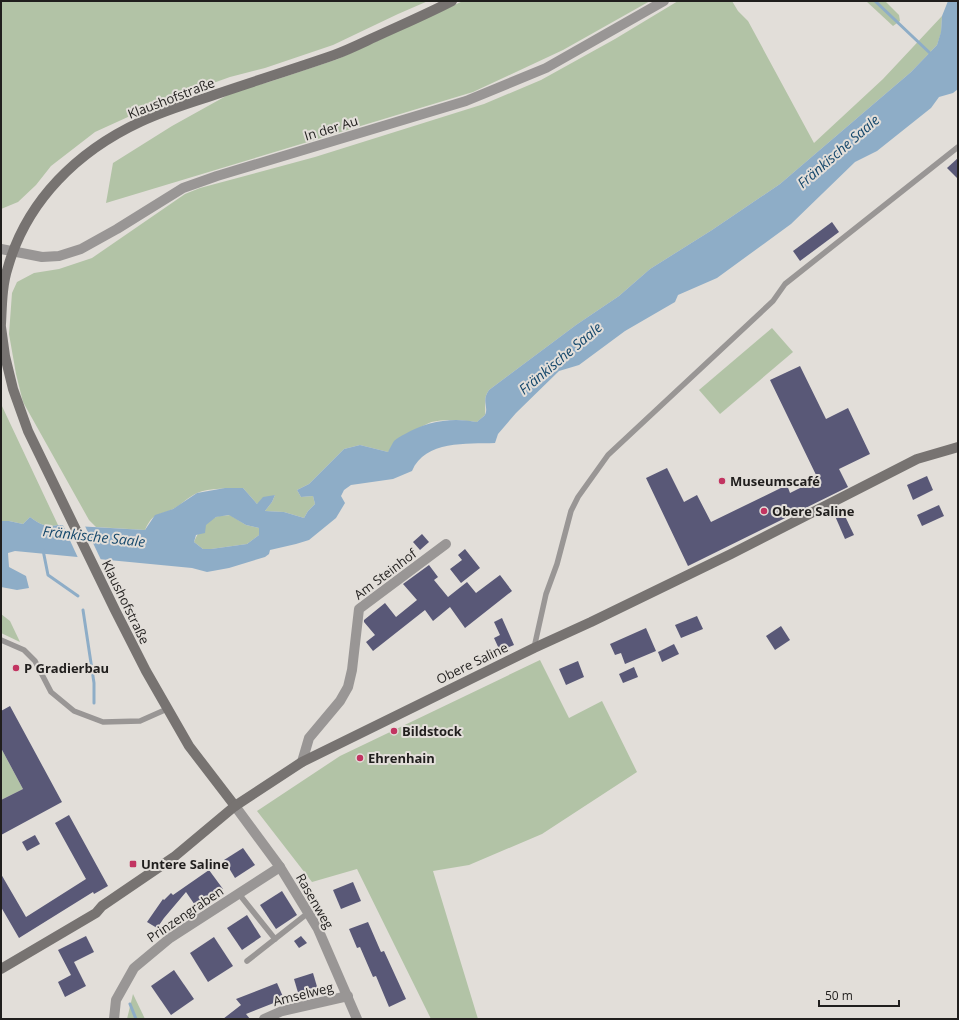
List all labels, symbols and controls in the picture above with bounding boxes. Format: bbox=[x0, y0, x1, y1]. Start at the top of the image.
street label: Klaushofstraße bbox=[125, 73, 217, 123]
water label: Fränkische Saale bbox=[793, 110, 883, 192]
street label: In der Au bbox=[302, 111, 360, 145]
water label: Fränkische Saale bbox=[514, 318, 606, 398]
place label: Museumscafé bbox=[730, 472, 820, 490]
marker: Museumscafé bbox=[717, 476, 727, 486]
place label: Obere Saline bbox=[772, 502, 855, 520]
marker: Obere Saline bbox=[759, 506, 769, 516]
water label: Fränkische Saale bbox=[42, 521, 146, 551]
street label: Am Steinhof bbox=[350, 544, 421, 603]
street label: Klaushofstraße bbox=[98, 557, 154, 647]
street label: Obere Saline bbox=[433, 638, 511, 688]
place label: P Gradierbau bbox=[24, 659, 109, 677]
marker: P Gradierbau bbox=[11, 663, 21, 673]
place label: Bildstock bbox=[402, 722, 463, 740]
marker: Bildstock bbox=[389, 726, 399, 736]
place label: Ehrenhain bbox=[368, 749, 435, 767]
marker: Ehrenhain bbox=[355, 753, 365, 763]
place label: Untere Saline bbox=[141, 855, 229, 873]
marker: Untere Saline bbox=[128, 859, 138, 869]
street label: Rasenweg bbox=[292, 870, 338, 932]
street label: Prinzengraben bbox=[143, 882, 227, 946]
street label: Amselweg bbox=[271, 978, 335, 1010]
scale bar bbox=[819, 982, 899, 1008]
text: 50 m bbox=[825, 987, 853, 1004]

